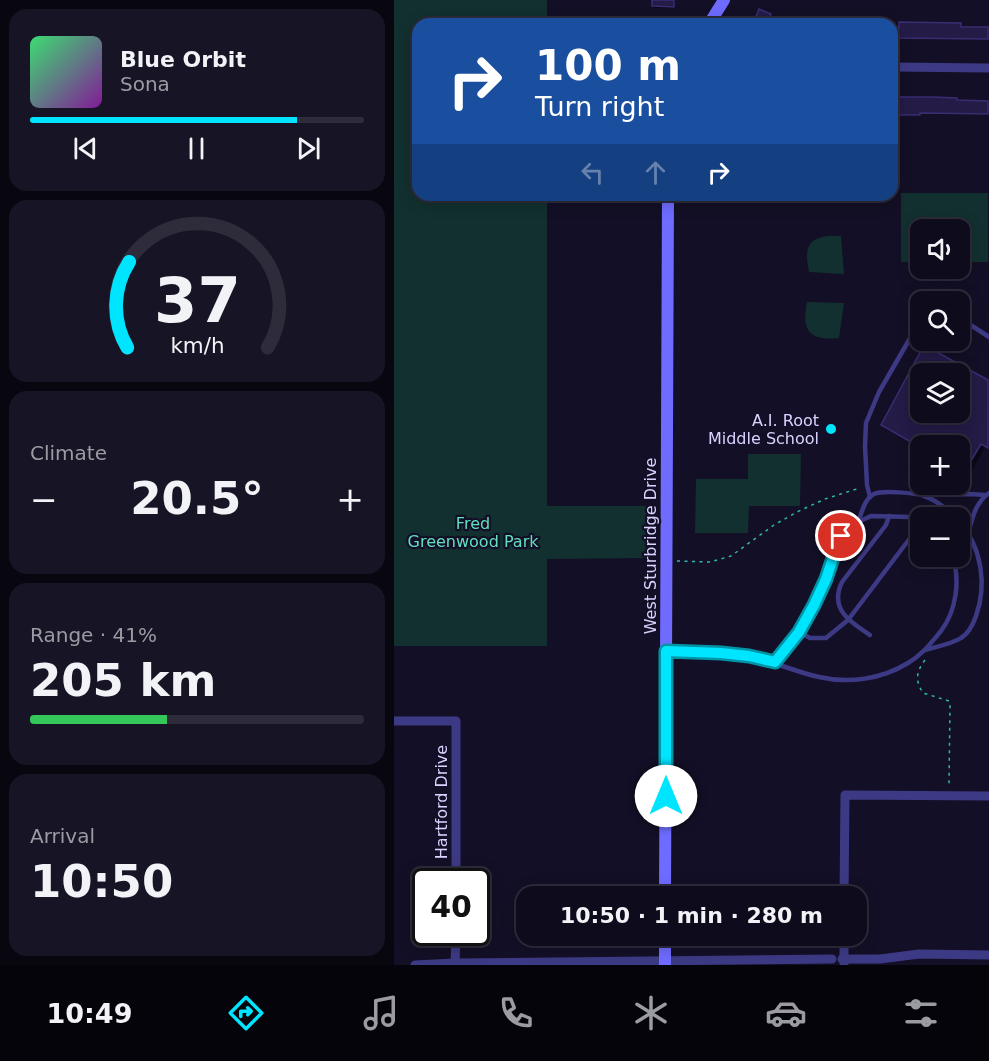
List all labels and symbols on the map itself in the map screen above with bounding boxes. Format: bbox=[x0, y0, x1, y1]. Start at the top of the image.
place label: A.I. Root Middle School bbox=[708, 411, 819, 448]
marker: A.I. Root Middle School bbox=[824, 422, 838, 436]
street label: West Sturbridge Drive bbox=[641, 458, 660, 634]
pin bbox=[815, 510, 866, 561]
park label: Fred Greenwood Park bbox=[408, 514, 539, 551]
street label: Hartford Drive bbox=[432, 745, 451, 859]
position arrow bbox=[634, 764, 698, 828]
speed limit sign: 40 bbox=[412, 868, 490, 946]

